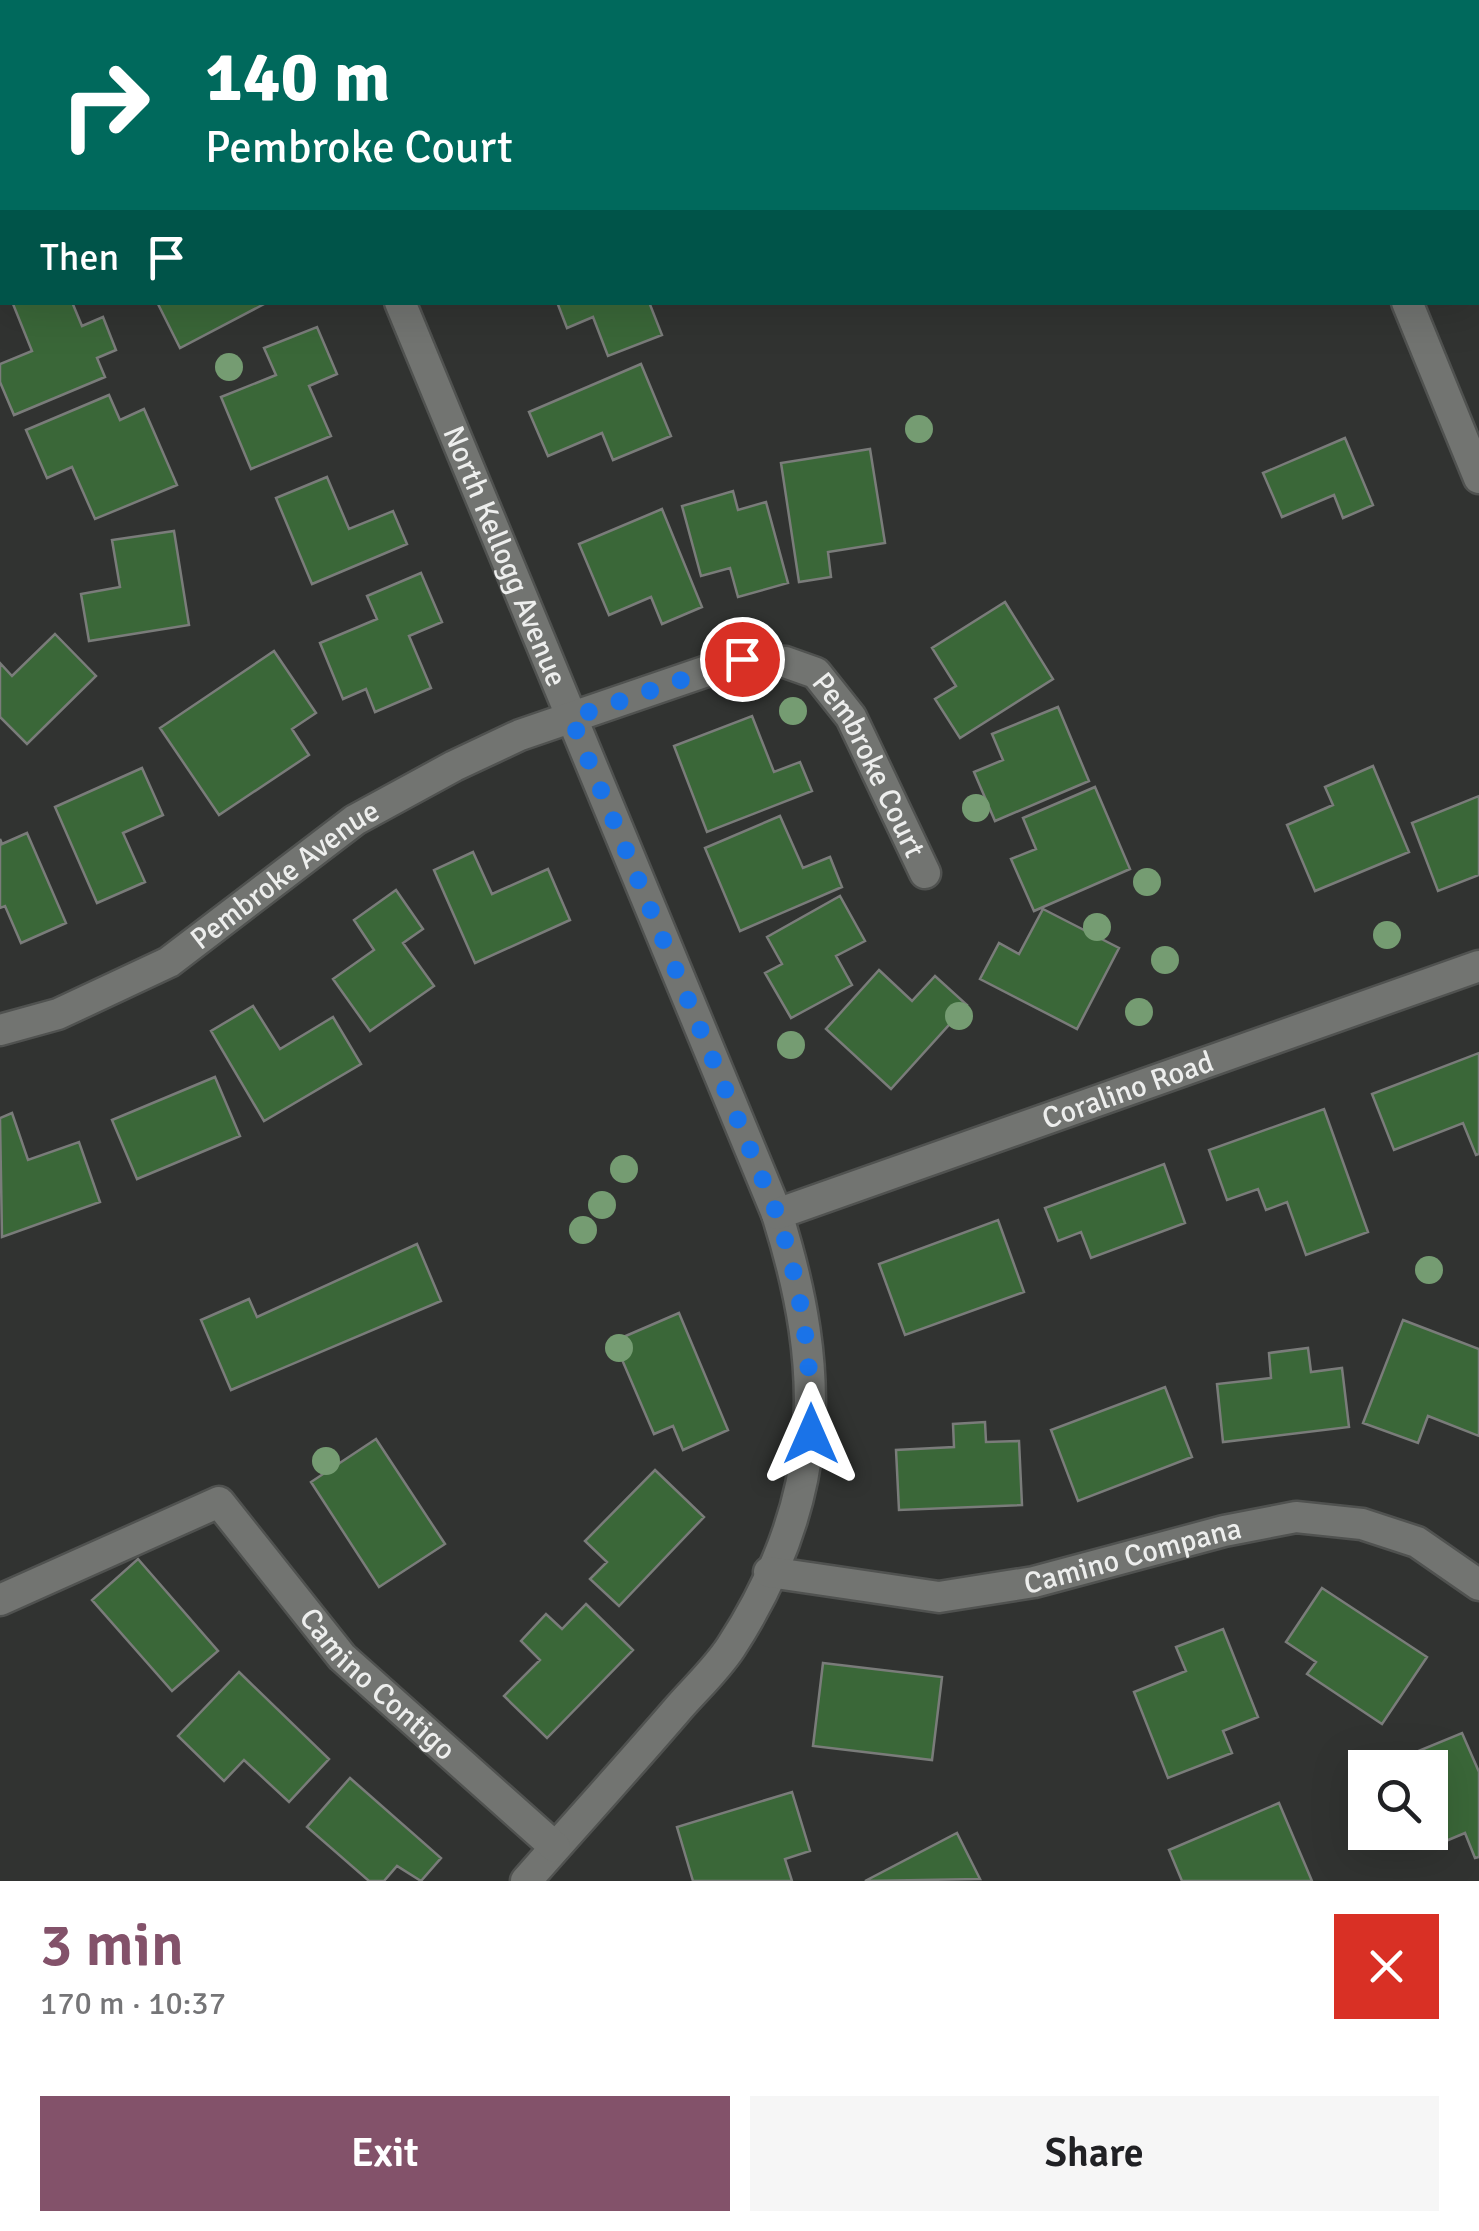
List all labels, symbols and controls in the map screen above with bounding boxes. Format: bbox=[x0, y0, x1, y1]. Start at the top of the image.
text: 140 m bbox=[205, 34, 390, 120]
icon: right bbox=[40, 40, 170, 170]
text: Pembroke Court bbox=[205, 120, 513, 175]
icon: arrive bbox=[139, 230, 194, 285]
text: Then bbox=[40, 234, 119, 281]
street label: North Kellogg Avenue bbox=[435, 420, 575, 692]
pin bbox=[700, 617, 785, 702]
icon: arrive bbox=[715, 632, 770, 687]
street label: Pembroke Court bbox=[804, 665, 933, 863]
street label: Pembroke Avenue bbox=[183, 792, 386, 957]
street label: Coralino Road bbox=[1037, 1043, 1218, 1137]
position arrow bbox=[759, 1382, 863, 1486]
street label: Camino Compana bbox=[1021, 1510, 1244, 1602]
street label: Camino Contigo bbox=[292, 1600, 463, 1768]
map controls bbox=[1348, 1750, 1448, 1850]
button: search bbox=[1348, 1750, 1448, 1850]
text: 3 min bbox=[40, 1909, 184, 1983]
button: close bbox=[1334, 1914, 1439, 2019]
text: 170 m · 10:37 bbox=[40, 1984, 226, 2023]
button: Exit bbox=[40, 2096, 730, 2211]
button: Share bbox=[750, 2096, 1439, 2211]

